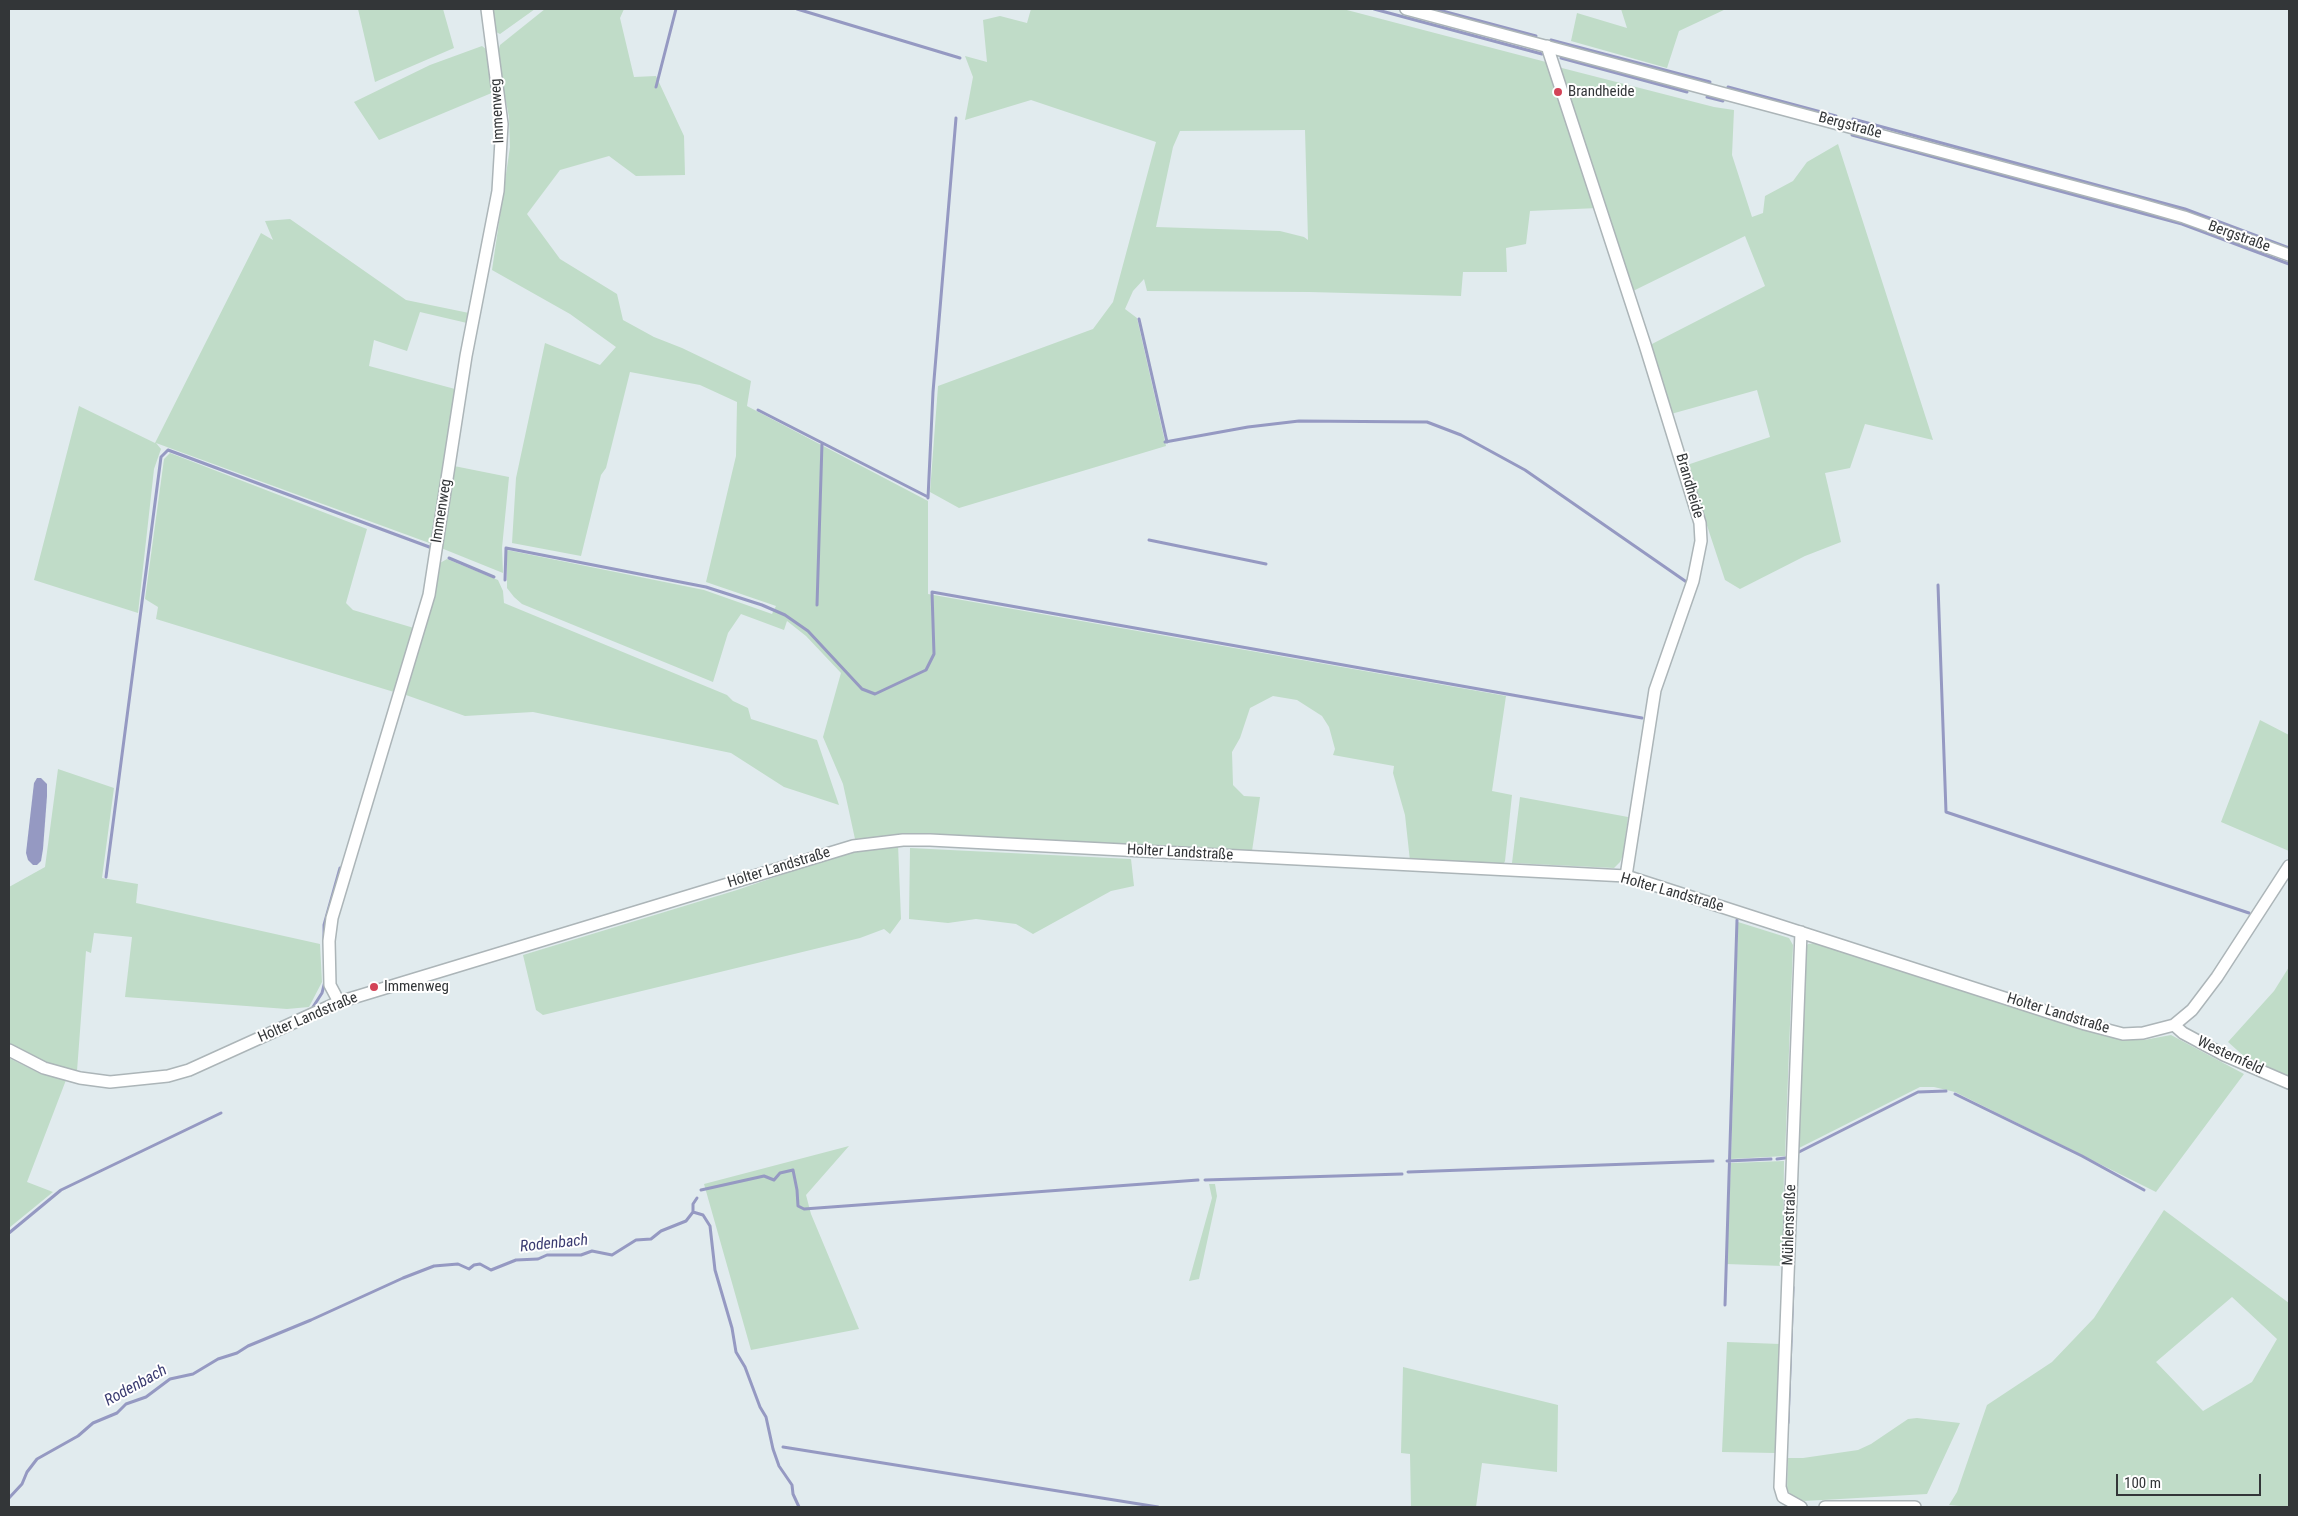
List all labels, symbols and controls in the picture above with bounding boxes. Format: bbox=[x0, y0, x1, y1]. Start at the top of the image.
street label: Immenweg bbox=[487, 78, 509, 144]
place label: Brandheide bbox=[1568, 83, 1635, 101]
marker: Brandheide bbox=[1552, 86, 1564, 98]
street label: Bergstraße bbox=[1816, 109, 1884, 143]
street label: Bergstraße bbox=[2206, 217, 2272, 257]
street label: Brandheide bbox=[1671, 452, 1707, 520]
street label: Immenweg bbox=[428, 478, 456, 544]
street label: Holter Landstraße bbox=[1126, 841, 1234, 865]
street label: Holter Landstraße bbox=[726, 844, 832, 892]
street label: Holter Landstraße bbox=[1618, 870, 1726, 916]
place label: Immenweg bbox=[384, 978, 449, 996]
marker: Immenweg bbox=[368, 981, 380, 993]
street label: Holter Landstraße bbox=[256, 989, 360, 1047]
street label: Holter Landstraße bbox=[2005, 990, 2111, 1038]
street label: Westernfeld bbox=[2194, 1033, 2266, 1079]
street label: Mühlenstraße bbox=[1780, 1184, 1800, 1266]
water label: Rodenbach bbox=[519, 1231, 589, 1257]
water label: Rodenbach bbox=[101, 1361, 171, 1411]
scale bar bbox=[2118, 1464, 2263, 1496]
text: 100 m bbox=[2124, 1474, 2161, 1492]

